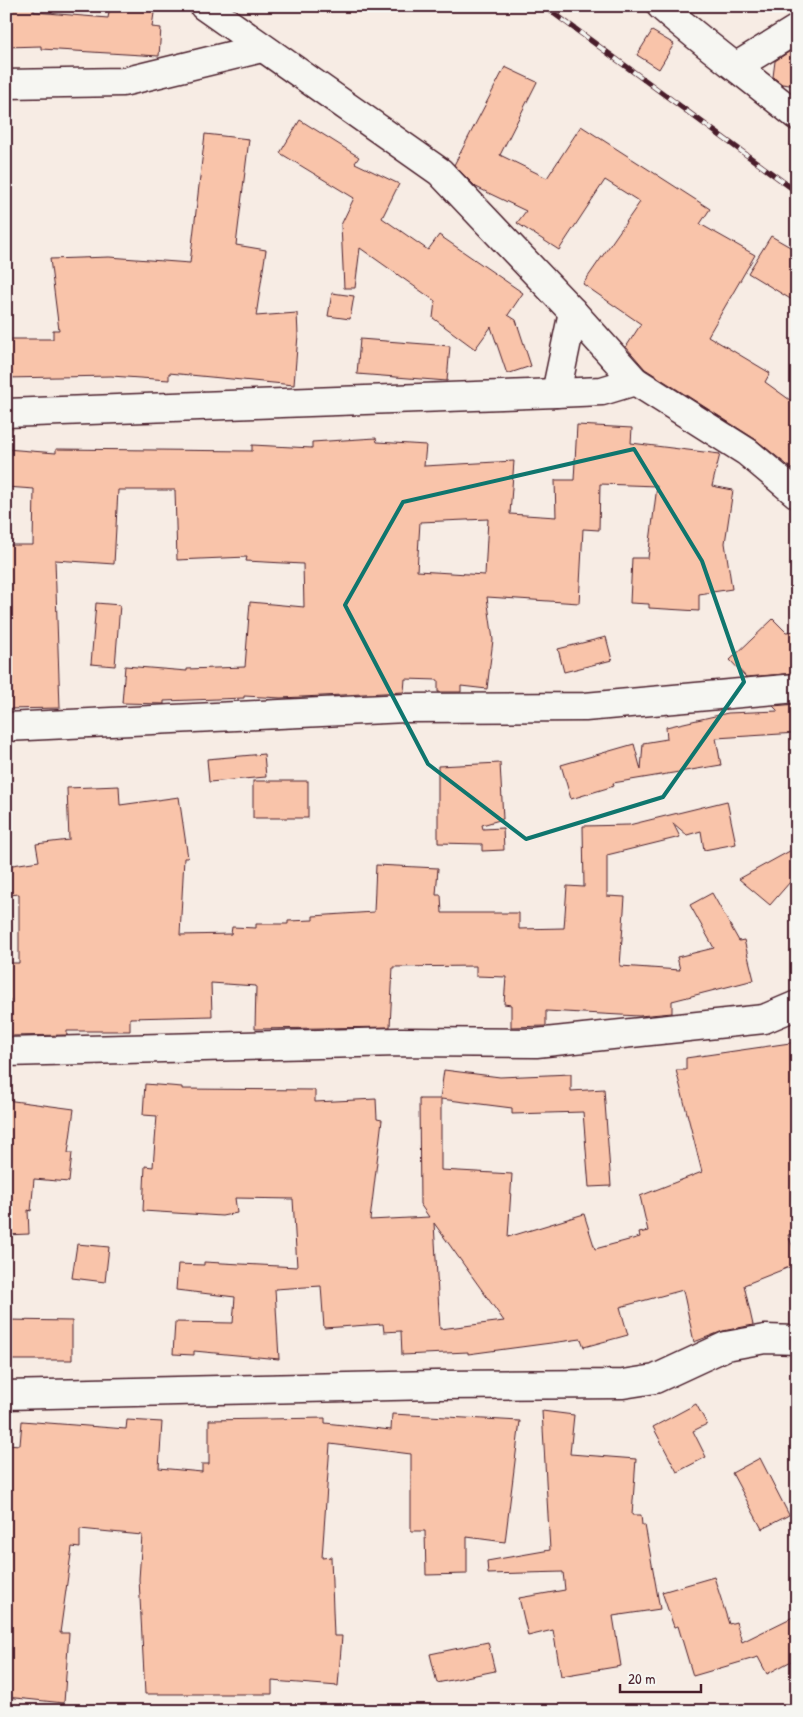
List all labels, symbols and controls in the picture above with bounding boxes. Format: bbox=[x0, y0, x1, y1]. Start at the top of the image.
scale bar bbox=[620, 1662, 702, 1694]
text: 20 m bbox=[628, 1668, 655, 1689]

